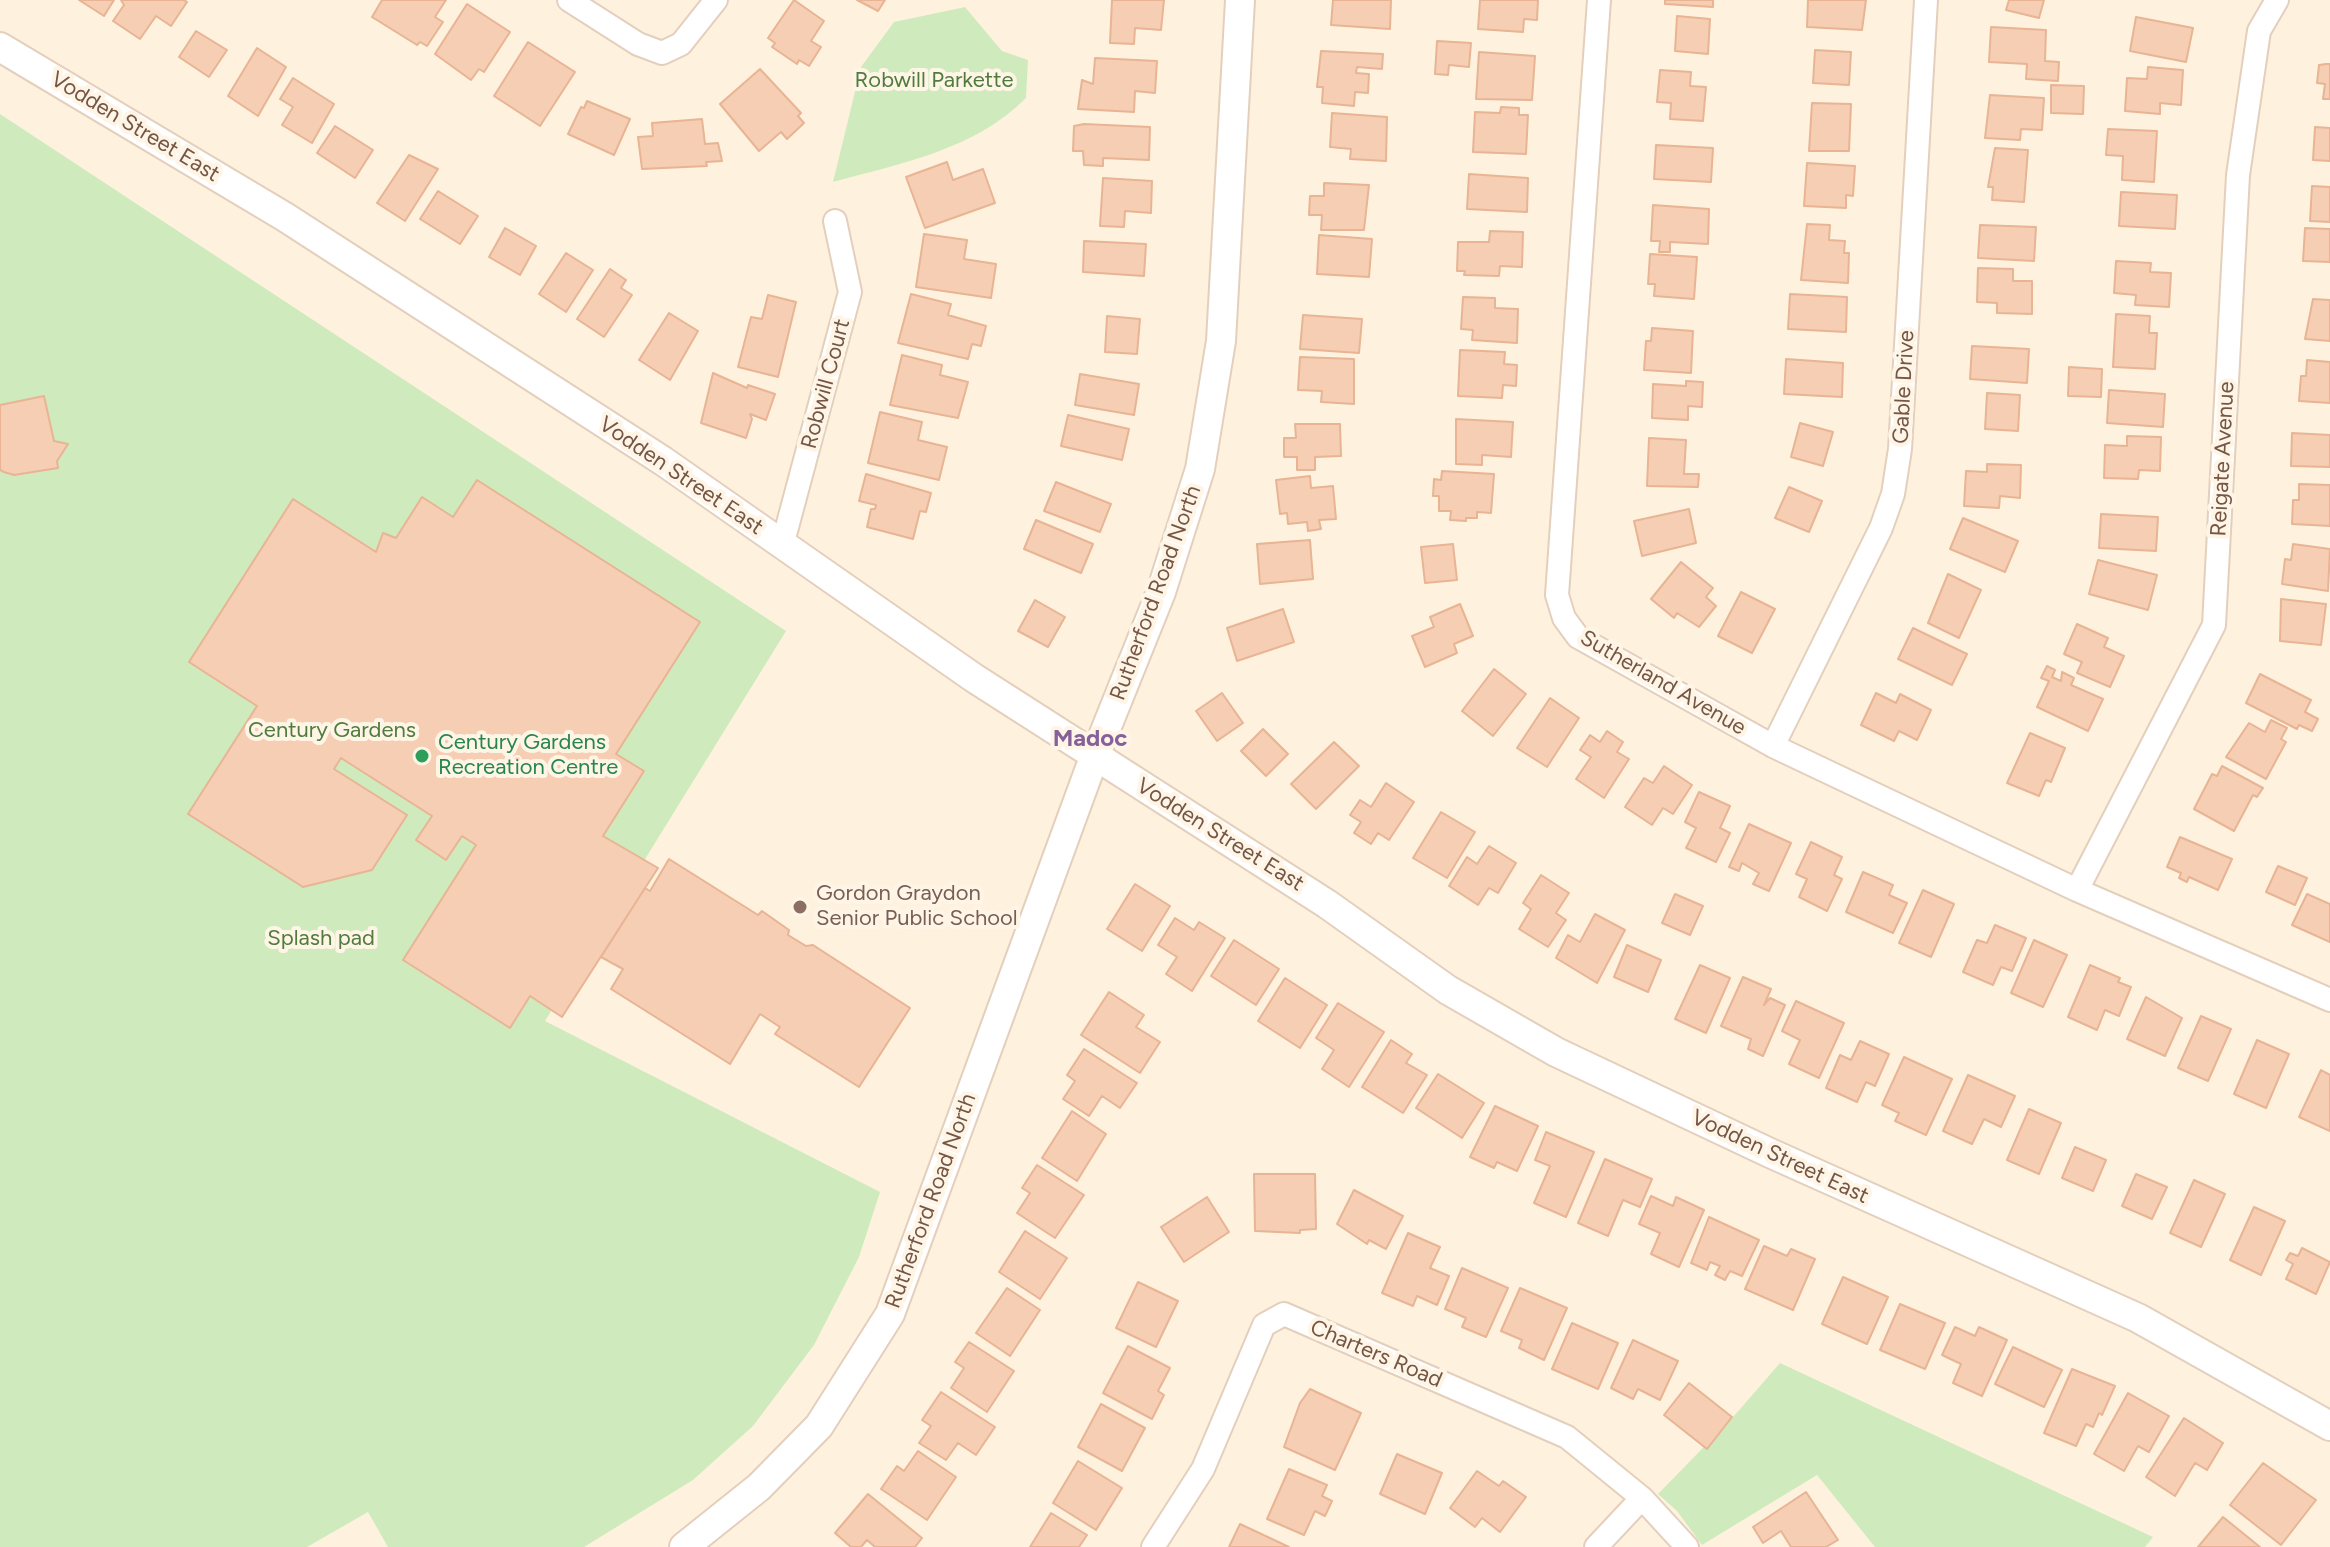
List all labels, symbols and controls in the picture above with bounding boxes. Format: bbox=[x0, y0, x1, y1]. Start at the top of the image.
street label: Vodden Street East bbox=[46, 66, 224, 188]
park label: Robwill Parkette bbox=[855, 68, 1013, 94]
street label: Robwill Court bbox=[796, 316, 856, 452]
street label: Gable Drive bbox=[1888, 329, 1920, 445]
street label: Reigate Avenue bbox=[2206, 381, 2240, 537]
street label: Vodden Street East bbox=[594, 411, 768, 541]
street label: Rutherford Road North bbox=[1105, 482, 1207, 704]
street label: Sutherland Avenue bbox=[1575, 625, 1751, 741]
park label: Century Gardens bbox=[248, 718, 416, 744]
district label: Madoc bbox=[1053, 725, 1127, 753]
place label: Century Gardens Recreation Centre bbox=[438, 730, 618, 782]
marker: Century Gardens Recreation Centre bbox=[413, 747, 431, 765]
street label: Vodden Street East bbox=[1131, 773, 1309, 897]
place label: Gordon Graydon Senior Public School bbox=[816, 881, 1018, 932]
marker: Gordon Graydon Senior Public School bbox=[791, 898, 809, 916]
park label: Splash pad bbox=[267, 926, 375, 952]
street label: Rutherford Road North bbox=[880, 1090, 982, 1312]
street label: Vodden Street East bbox=[1687, 1104, 1873, 1210]
street label: Charters Road bbox=[1306, 1314, 1446, 1394]

